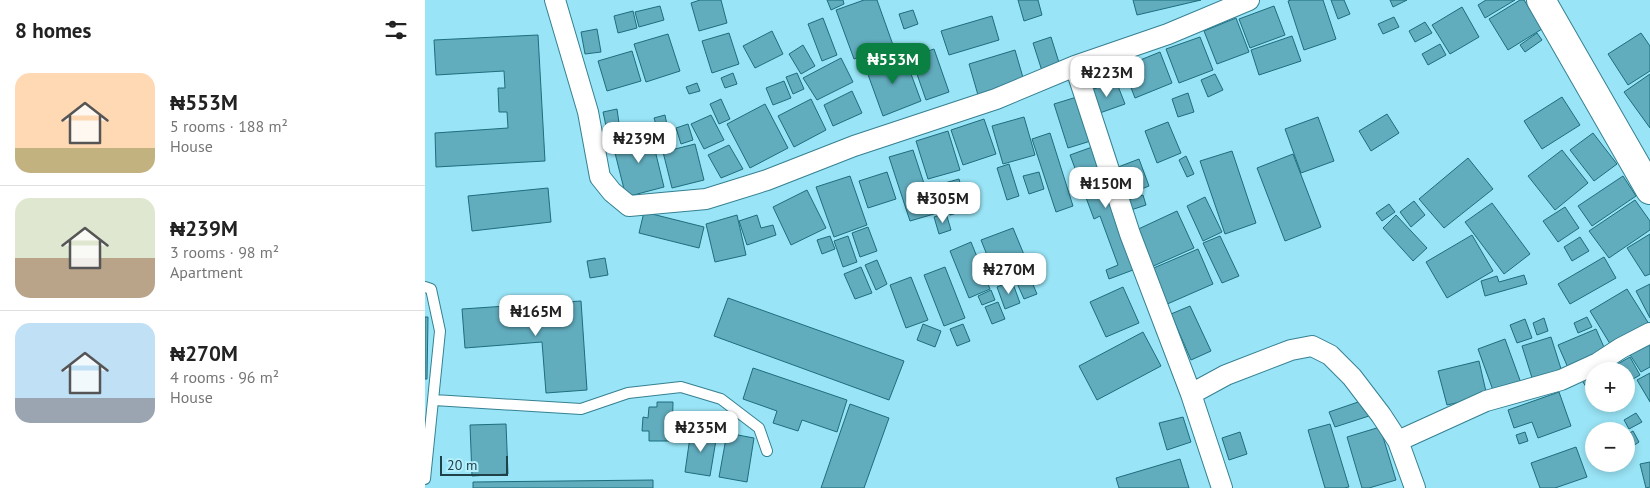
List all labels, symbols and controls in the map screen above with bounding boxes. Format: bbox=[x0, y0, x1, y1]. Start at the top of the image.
icon: filters bbox=[382, 16, 410, 44]
text: 8 homes bbox=[15, 17, 91, 44]
pin: ₦553M bbox=[858, 42, 928, 85]
text: ₦553M bbox=[867, 49, 919, 69]
pin: ₦223M bbox=[1072, 56, 1142, 98]
text: ₦223M bbox=[1081, 62, 1133, 82]
text: ₦553M bbox=[170, 89, 238, 116]
icon: home bbox=[55, 93, 115, 153]
text: 5 rooms · 188 m² bbox=[170, 116, 288, 136]
pin: ₦239M bbox=[604, 121, 674, 164]
text: ₦239M bbox=[613, 128, 665, 148]
text: House bbox=[170, 136, 213, 156]
pin: ₦150M bbox=[1071, 166, 1141, 209]
text: ₦150M bbox=[1080, 173, 1132, 193]
pin: ₦305M bbox=[908, 182, 978, 224]
text: ₦305M bbox=[917, 188, 969, 208]
text: ₦239M bbox=[170, 215, 238, 242]
icon: home bbox=[55, 218, 115, 278]
text: 3 rooms · 98 m² bbox=[170, 242, 279, 262]
pin: ₦270M bbox=[974, 252, 1044, 295]
text: ₦270M bbox=[983, 259, 1035, 279]
text: Apartment bbox=[170, 262, 243, 282]
pin: ₦165M bbox=[501, 294, 571, 337]
text: ₦165M bbox=[510, 301, 562, 321]
text: ₦270M bbox=[170, 340, 238, 367]
icon: home bbox=[55, 343, 115, 403]
map controls bbox=[1585, 362, 1635, 472]
button: + bbox=[1585, 362, 1635, 412]
text: 4 rooms · 96 m² bbox=[170, 367, 279, 387]
text: House bbox=[170, 387, 213, 407]
pin: ₦235M bbox=[666, 410, 736, 453]
text: ₦235M bbox=[675, 417, 727, 437]
button: − bbox=[1585, 422, 1635, 472]
scale bar bbox=[440, 453, 507, 476]
text: 20 m bbox=[447, 456, 477, 474]

